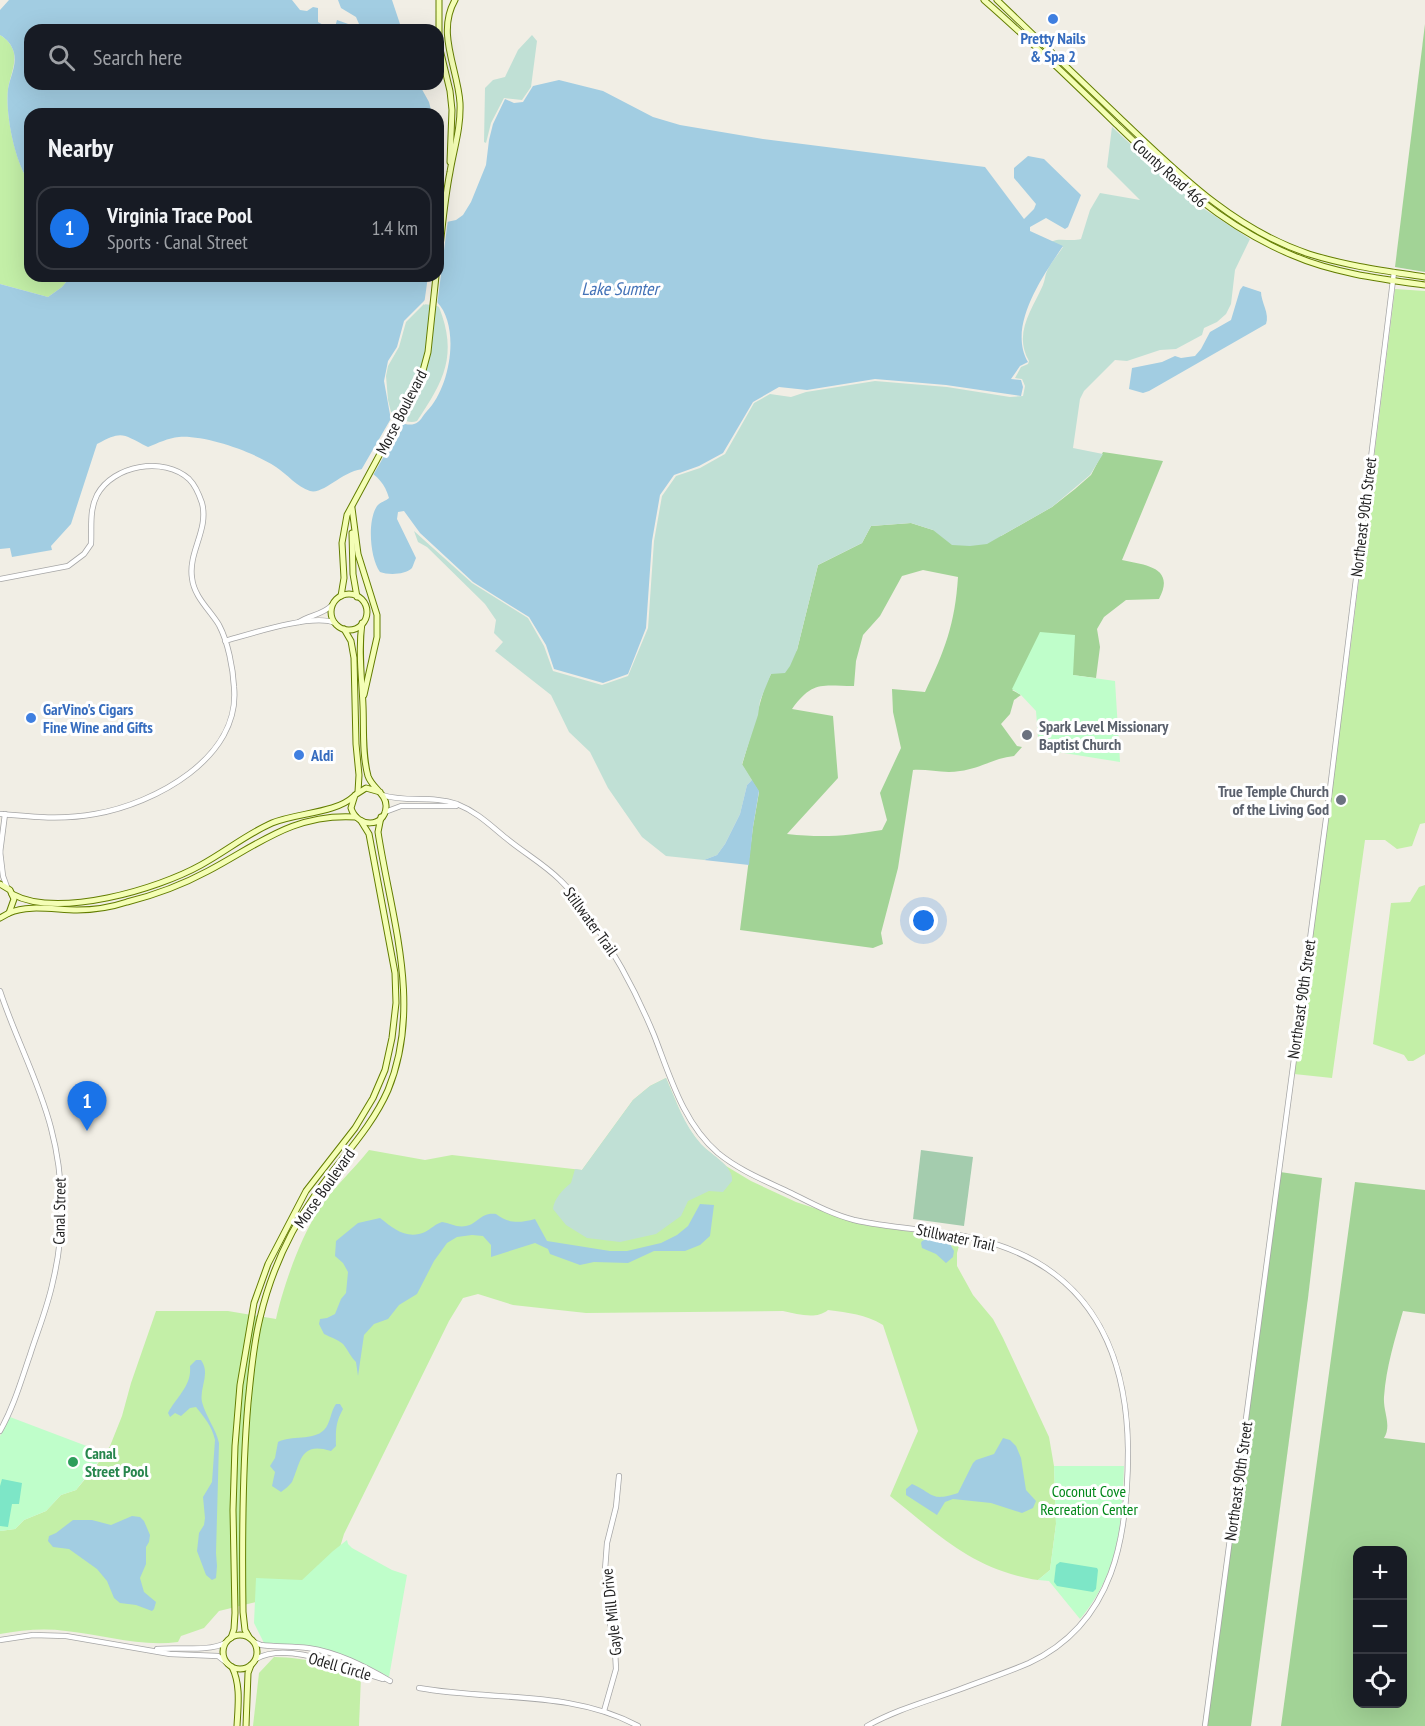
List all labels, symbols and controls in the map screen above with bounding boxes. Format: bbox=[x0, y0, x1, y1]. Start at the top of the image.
marker: Pretty Nails & Spa 2 bbox=[1046, 12, 1060, 26]
search box bbox=[24, 24, 444, 90]
place label: Pretty Nails & Spa 2 bbox=[1020, 28, 1086, 66]
icon: search bbox=[45, 41, 78, 74]
text: Search here bbox=[93, 43, 182, 71]
text: Nearby bbox=[48, 131, 113, 164]
street label: County Road 466 bbox=[1129, 134, 1211, 212]
text: Virginia Trace Pool bbox=[107, 201, 252, 229]
text: 1 bbox=[65, 215, 74, 241]
text: 1.4 km bbox=[371, 215, 418, 241]
text: Sports · Canal Street bbox=[107, 229, 248, 255]
water label: Lake Sumter bbox=[582, 277, 662, 300]
street label: Morse Boulevard bbox=[371, 366, 431, 458]
street label: Northeast 90th Street bbox=[1346, 455, 1380, 578]
place label: GarVino's Cigars Fine Wine and Gifts bbox=[43, 699, 153, 737]
marker: GarVino's Cigars Fine Wine and Gifts bbox=[24, 711, 38, 725]
place label: Spark Level Missionary Baptist Church bbox=[1039, 716, 1169, 754]
marker: Spark Level Missionary Baptist Church bbox=[1020, 728, 1034, 742]
place label: Aldi bbox=[310, 745, 334, 765]
marker: Aldi bbox=[292, 748, 306, 762]
place label: True Temple Church of the Living God bbox=[1218, 781, 1329, 819]
marker: True Temple Church of the Living God bbox=[1334, 793, 1348, 807]
street label: Stillwater Trail bbox=[559, 883, 623, 959]
your location bbox=[909, 906, 938, 935]
street label: Northeast 90th Street bbox=[1283, 937, 1319, 1060]
pin: 1 bbox=[68, 1082, 106, 1131]
street label: Morse Boulevard bbox=[289, 1144, 359, 1232]
street label: Canal Street bbox=[48, 1177, 70, 1245]
street label: Stillwater Trail bbox=[915, 1219, 997, 1255]
street label: Northeast 90th Street bbox=[1220, 1419, 1256, 1542]
place label: Canal Street Pool bbox=[85, 1443, 148, 1481]
marker: Canal Street Pool bbox=[66, 1455, 80, 1469]
park label: Coconut Cove Recreation Center bbox=[1040, 1481, 1138, 1519]
map controls bbox=[1353, 1546, 1407, 1708]
button: + bbox=[1353, 1546, 1407, 1600]
street label: Gayle Mill Drive bbox=[596, 1567, 626, 1657]
button: − bbox=[1353, 1600, 1407, 1654]
street label: Odell Circle bbox=[306, 1648, 374, 1684]
button: locate bbox=[1353, 1654, 1407, 1708]

